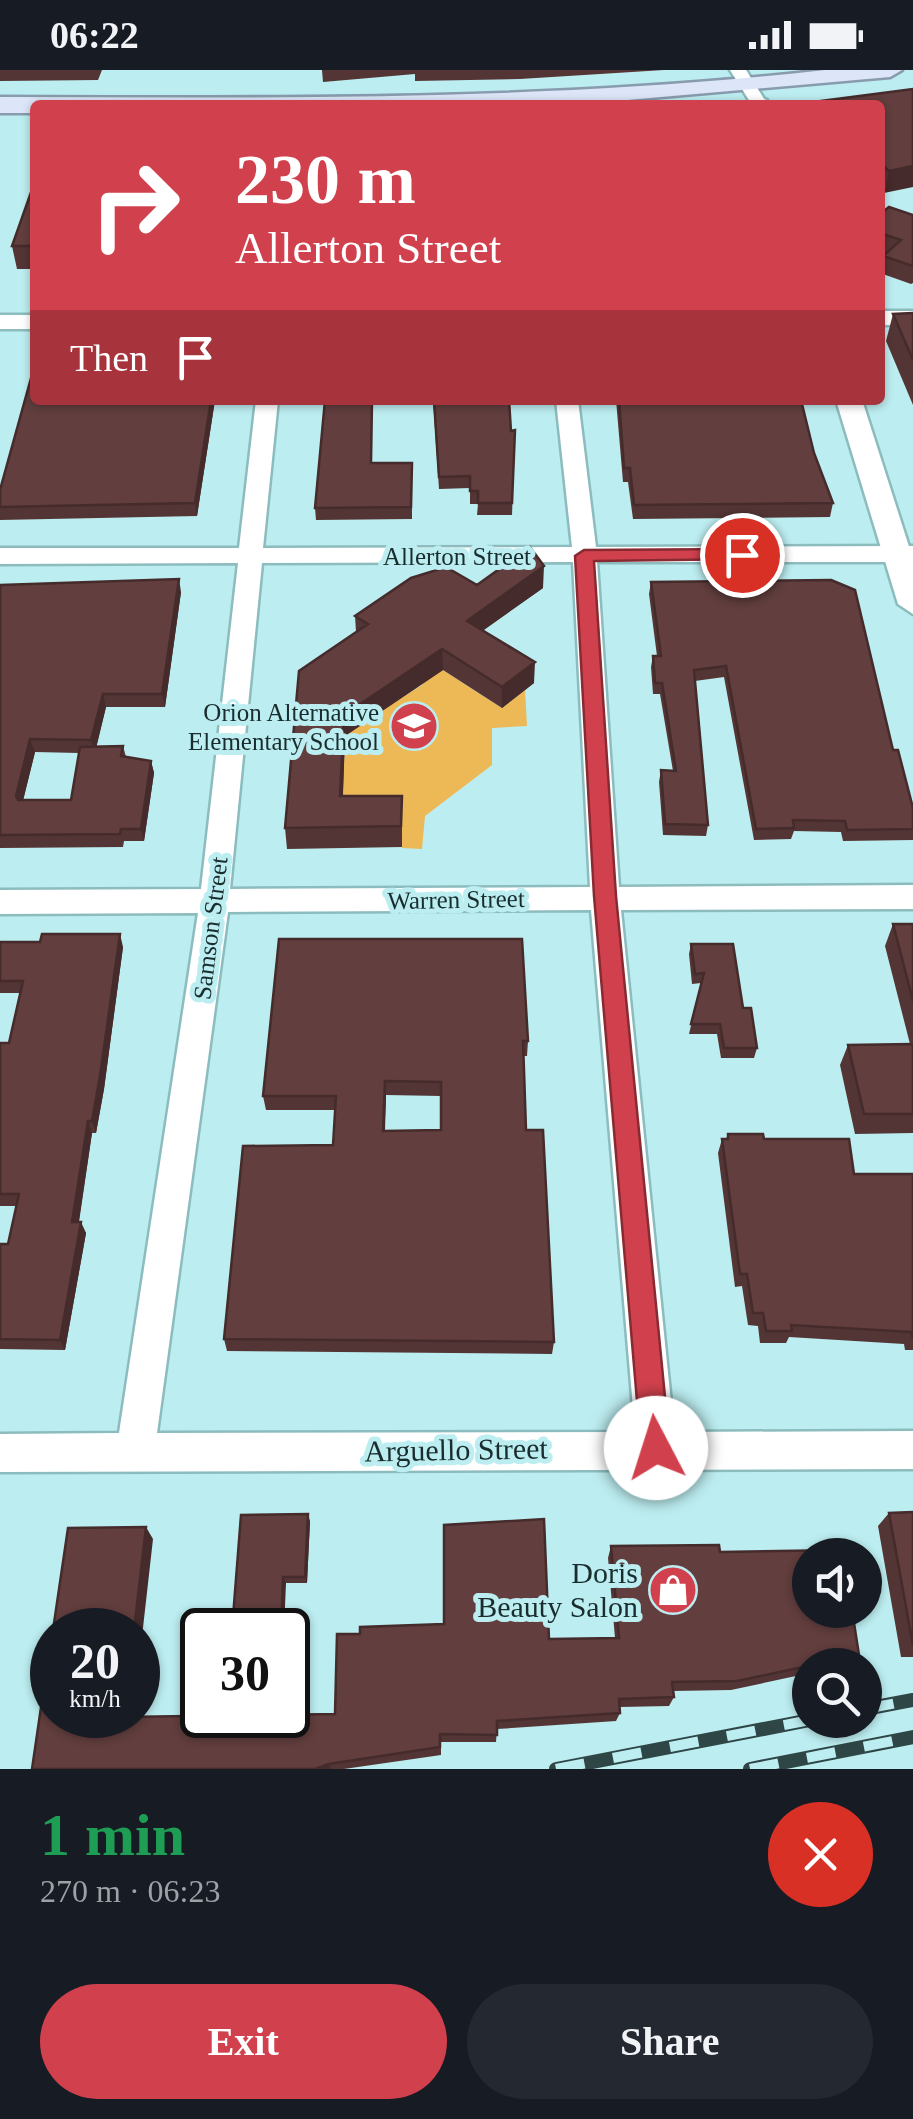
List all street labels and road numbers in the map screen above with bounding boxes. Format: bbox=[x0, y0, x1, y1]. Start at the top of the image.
street label: Allerton Street bbox=[383, 543, 531, 570]
street label: Samson Street bbox=[188, 855, 233, 1001]
street label: Warren Street bbox=[387, 885, 525, 914]
street label: Arguello Street bbox=[364, 1431, 549, 1468]

